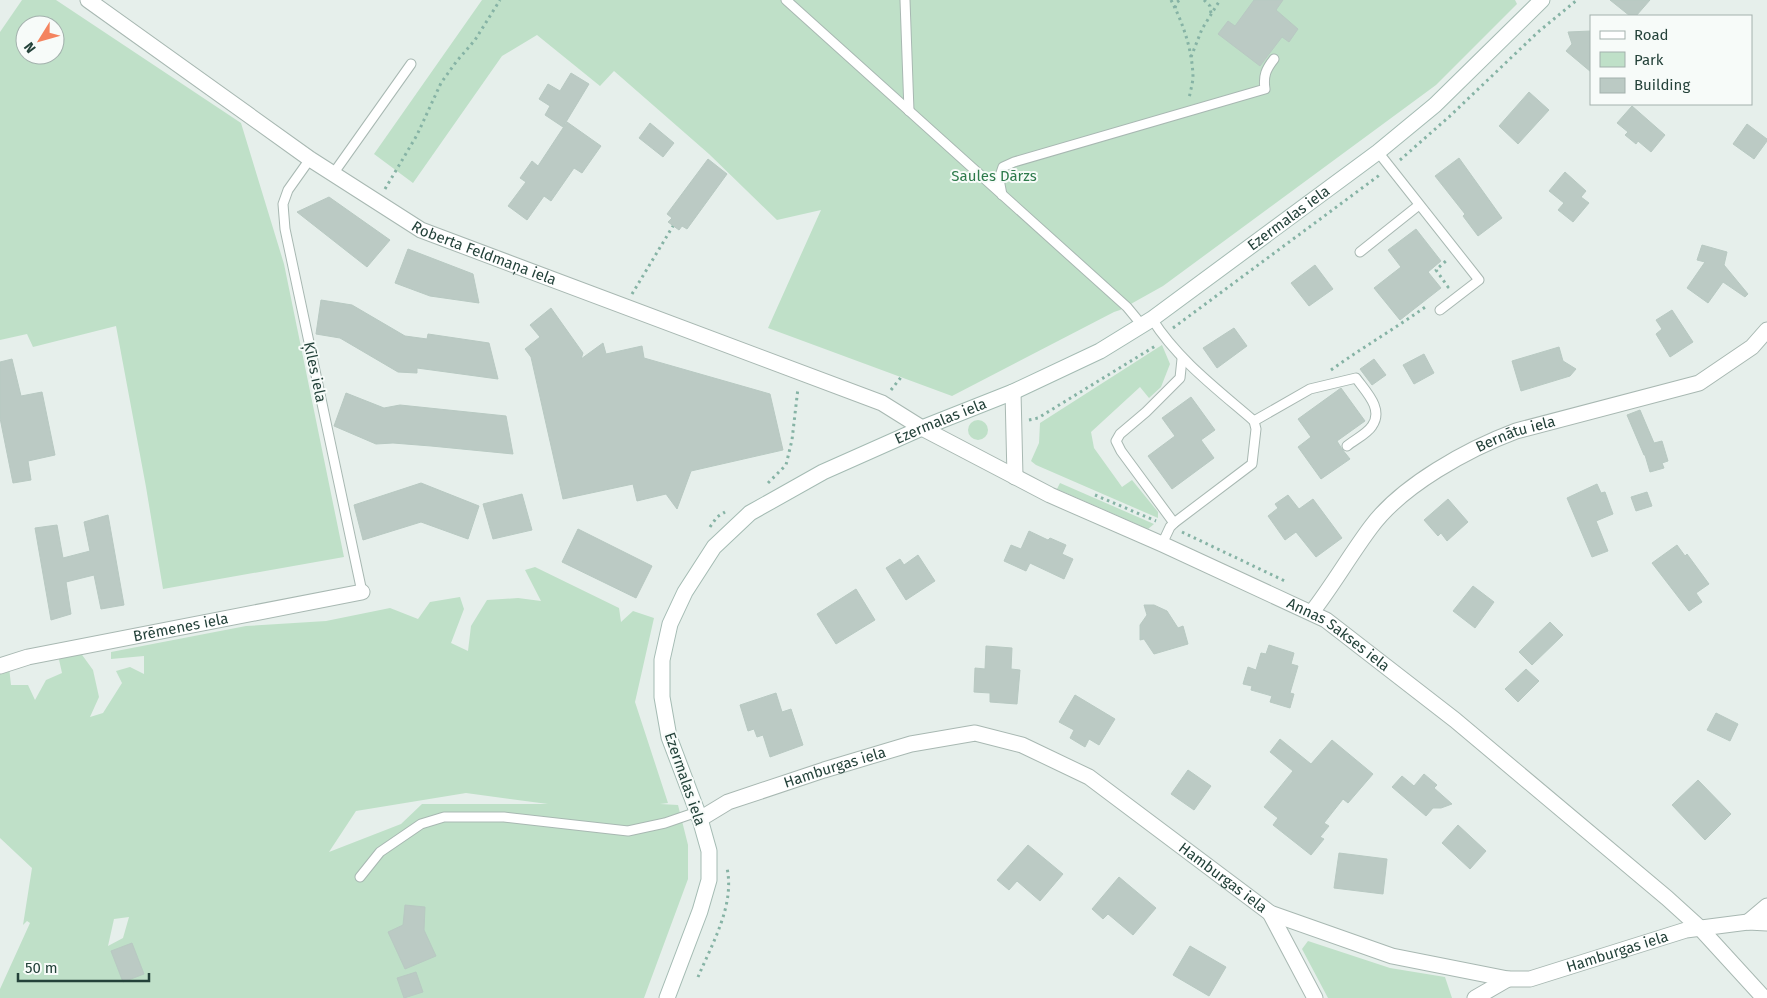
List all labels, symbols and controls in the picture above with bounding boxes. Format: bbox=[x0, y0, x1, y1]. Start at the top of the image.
north arrow bbox=[15, 15, 65, 65]
legend bbox=[1590, 15, 1752, 105]
text: Road bbox=[1634, 26, 1669, 44]
text: N bbox=[20, 39, 40, 56]
text: Park bbox=[1634, 51, 1664, 69]
text: Building bbox=[1634, 76, 1690, 94]
park label: Saules Dārzs bbox=[951, 167, 1037, 185]
street label: Ezermalas iela bbox=[1244, 182, 1333, 254]
street label: Roberta Feldmaņa iela bbox=[408, 217, 559, 289]
street label: Ķīles iela bbox=[299, 340, 330, 404]
street label: Ezermalas iela bbox=[892, 394, 989, 448]
street label: Bernātu iela bbox=[1473, 412, 1557, 456]
street label: Annas Sakses iela bbox=[1284, 594, 1393, 675]
street label: Brēmenes iela bbox=[132, 609, 230, 645]
street label: Ezermalas iela bbox=[661, 730, 709, 828]
street label: Hamburgas iela bbox=[781, 743, 888, 792]
street label: Hamburgas iela bbox=[1175, 839, 1271, 917]
street label: Hamburgas iela bbox=[1564, 927, 1671, 976]
scale bar bbox=[18, 950, 149, 982]
text: 50 m bbox=[25, 959, 58, 977]

